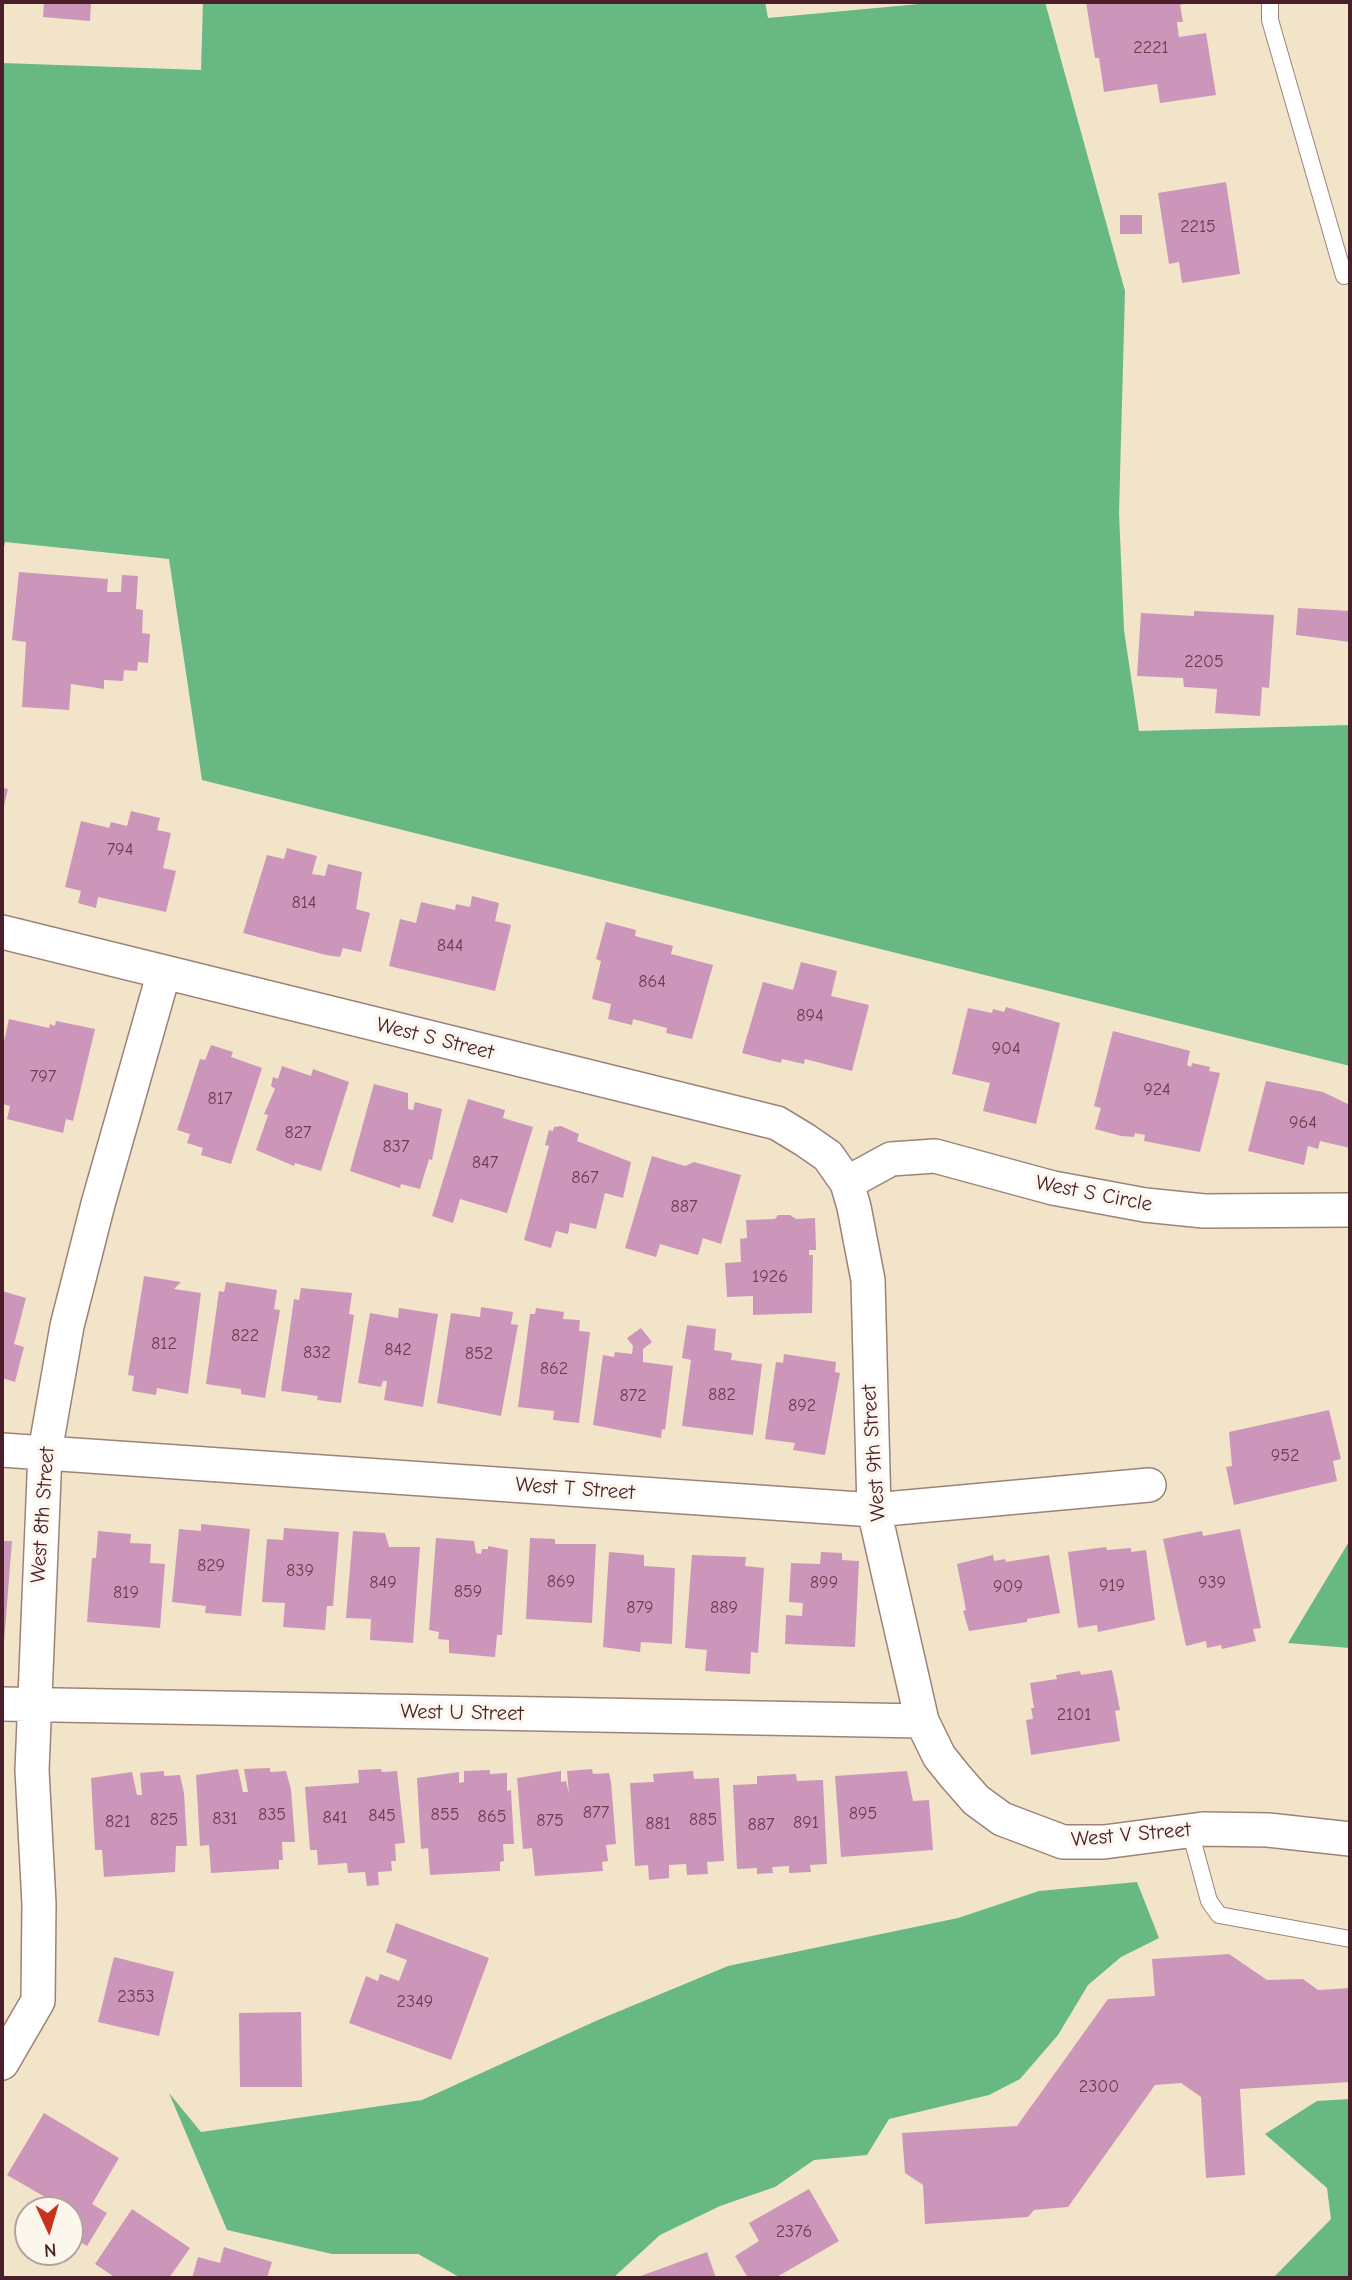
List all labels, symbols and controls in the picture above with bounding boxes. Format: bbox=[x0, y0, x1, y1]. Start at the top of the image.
house number: 2221 bbox=[1133, 37, 1169, 59]
house number: 2215 bbox=[1180, 216, 1216, 238]
house number: 2205 bbox=[1184, 651, 1224, 673]
house number: 794 bbox=[107, 839, 133, 861]
house number: 814 bbox=[291, 892, 317, 914]
house number: 844 bbox=[437, 935, 463, 957]
house number: 864 bbox=[638, 971, 666, 993]
house number: 894 bbox=[796, 1005, 824, 1027]
street label: West S Street bbox=[374, 1012, 496, 1066]
house number: 904 bbox=[991, 1038, 1021, 1060]
house number: 797 bbox=[30, 1066, 56, 1088]
house number: 924 bbox=[1143, 1079, 1171, 1101]
house number: 817 bbox=[208, 1088, 232, 1110]
house number: 964 bbox=[1289, 1112, 1317, 1134]
house number: 827 bbox=[284, 1122, 312, 1144]
house number: 837 bbox=[383, 1136, 409, 1158]
house number: 847 bbox=[472, 1152, 498, 1174]
house number: 867 bbox=[571, 1167, 599, 1189]
street label: West S Circle bbox=[1034, 1170, 1154, 1218]
house number: 887 bbox=[670, 1196, 698, 1218]
house number: 1926 bbox=[752, 1266, 788, 1288]
house number: 822 bbox=[231, 1325, 259, 1347]
house number: 812 bbox=[151, 1333, 177, 1355]
house number: 842 bbox=[384, 1339, 412, 1361]
house number: 832 bbox=[303, 1342, 331, 1364]
house number: 852 bbox=[465, 1343, 493, 1365]
house number: 862 bbox=[540, 1358, 568, 1380]
house number: 882 bbox=[708, 1384, 736, 1406]
street label: West 9th Street bbox=[857, 1384, 891, 1522]
house number: 872 bbox=[619, 1385, 647, 1407]
house number: 892 bbox=[788, 1395, 816, 1417]
house number: 952 bbox=[1271, 1445, 1299, 1467]
street label: West 8th Street bbox=[26, 1446, 60, 1584]
street label: West T Street bbox=[514, 1472, 636, 1506]
house number: 829 bbox=[197, 1555, 225, 1577]
house number: 839 bbox=[286, 1560, 314, 1582]
house number: 869 bbox=[547, 1571, 575, 1593]
house number: 849 bbox=[369, 1572, 397, 1594]
house number: 899 bbox=[810, 1572, 838, 1594]
house number: 939 bbox=[1198, 1572, 1226, 1594]
house number: 919 bbox=[1099, 1575, 1125, 1597]
house number: 909 bbox=[993, 1576, 1023, 1598]
house number: 859 bbox=[454, 1581, 482, 1603]
house number: 819 bbox=[113, 1582, 139, 1604]
house number: 879 bbox=[626, 1597, 654, 1619]
house number: 889 bbox=[710, 1597, 738, 1619]
street label: West U Street bbox=[400, 1699, 524, 1727]
house number: 2101 bbox=[1057, 1704, 1091, 1726]
house number: 877 bbox=[583, 1802, 609, 1824]
house number: 895 bbox=[849, 1803, 877, 1825]
house number: 835 bbox=[258, 1804, 286, 1826]
house number: 855 bbox=[431, 1804, 459, 1826]
house number: 845 bbox=[368, 1805, 396, 1827]
house number: 865 bbox=[478, 1806, 506, 1828]
house number: 841 bbox=[322, 1807, 348, 1829]
house number: 831 bbox=[212, 1808, 238, 1830]
house number: 825 bbox=[150, 1809, 178, 1831]
house number: 885 bbox=[689, 1809, 717, 1831]
house number: 875 bbox=[536, 1810, 564, 1832]
house number: 821 bbox=[105, 1811, 131, 1833]
house number: 891 bbox=[793, 1812, 819, 1834]
house number: 881 bbox=[645, 1813, 671, 1835]
house number: 887 bbox=[747, 1814, 775, 1836]
street label: West V Street bbox=[1070, 1817, 1192, 1853]
house number: 2353 bbox=[117, 1986, 155, 2008]
house number: 2349 bbox=[397, 1991, 433, 2013]
house number: 2300 bbox=[1079, 2076, 1119, 2098]
north arrow bbox=[14, 2196, 84, 2266]
house number: 2376 bbox=[776, 2221, 812, 2243]
text: N bbox=[43, 2239, 57, 2261]

